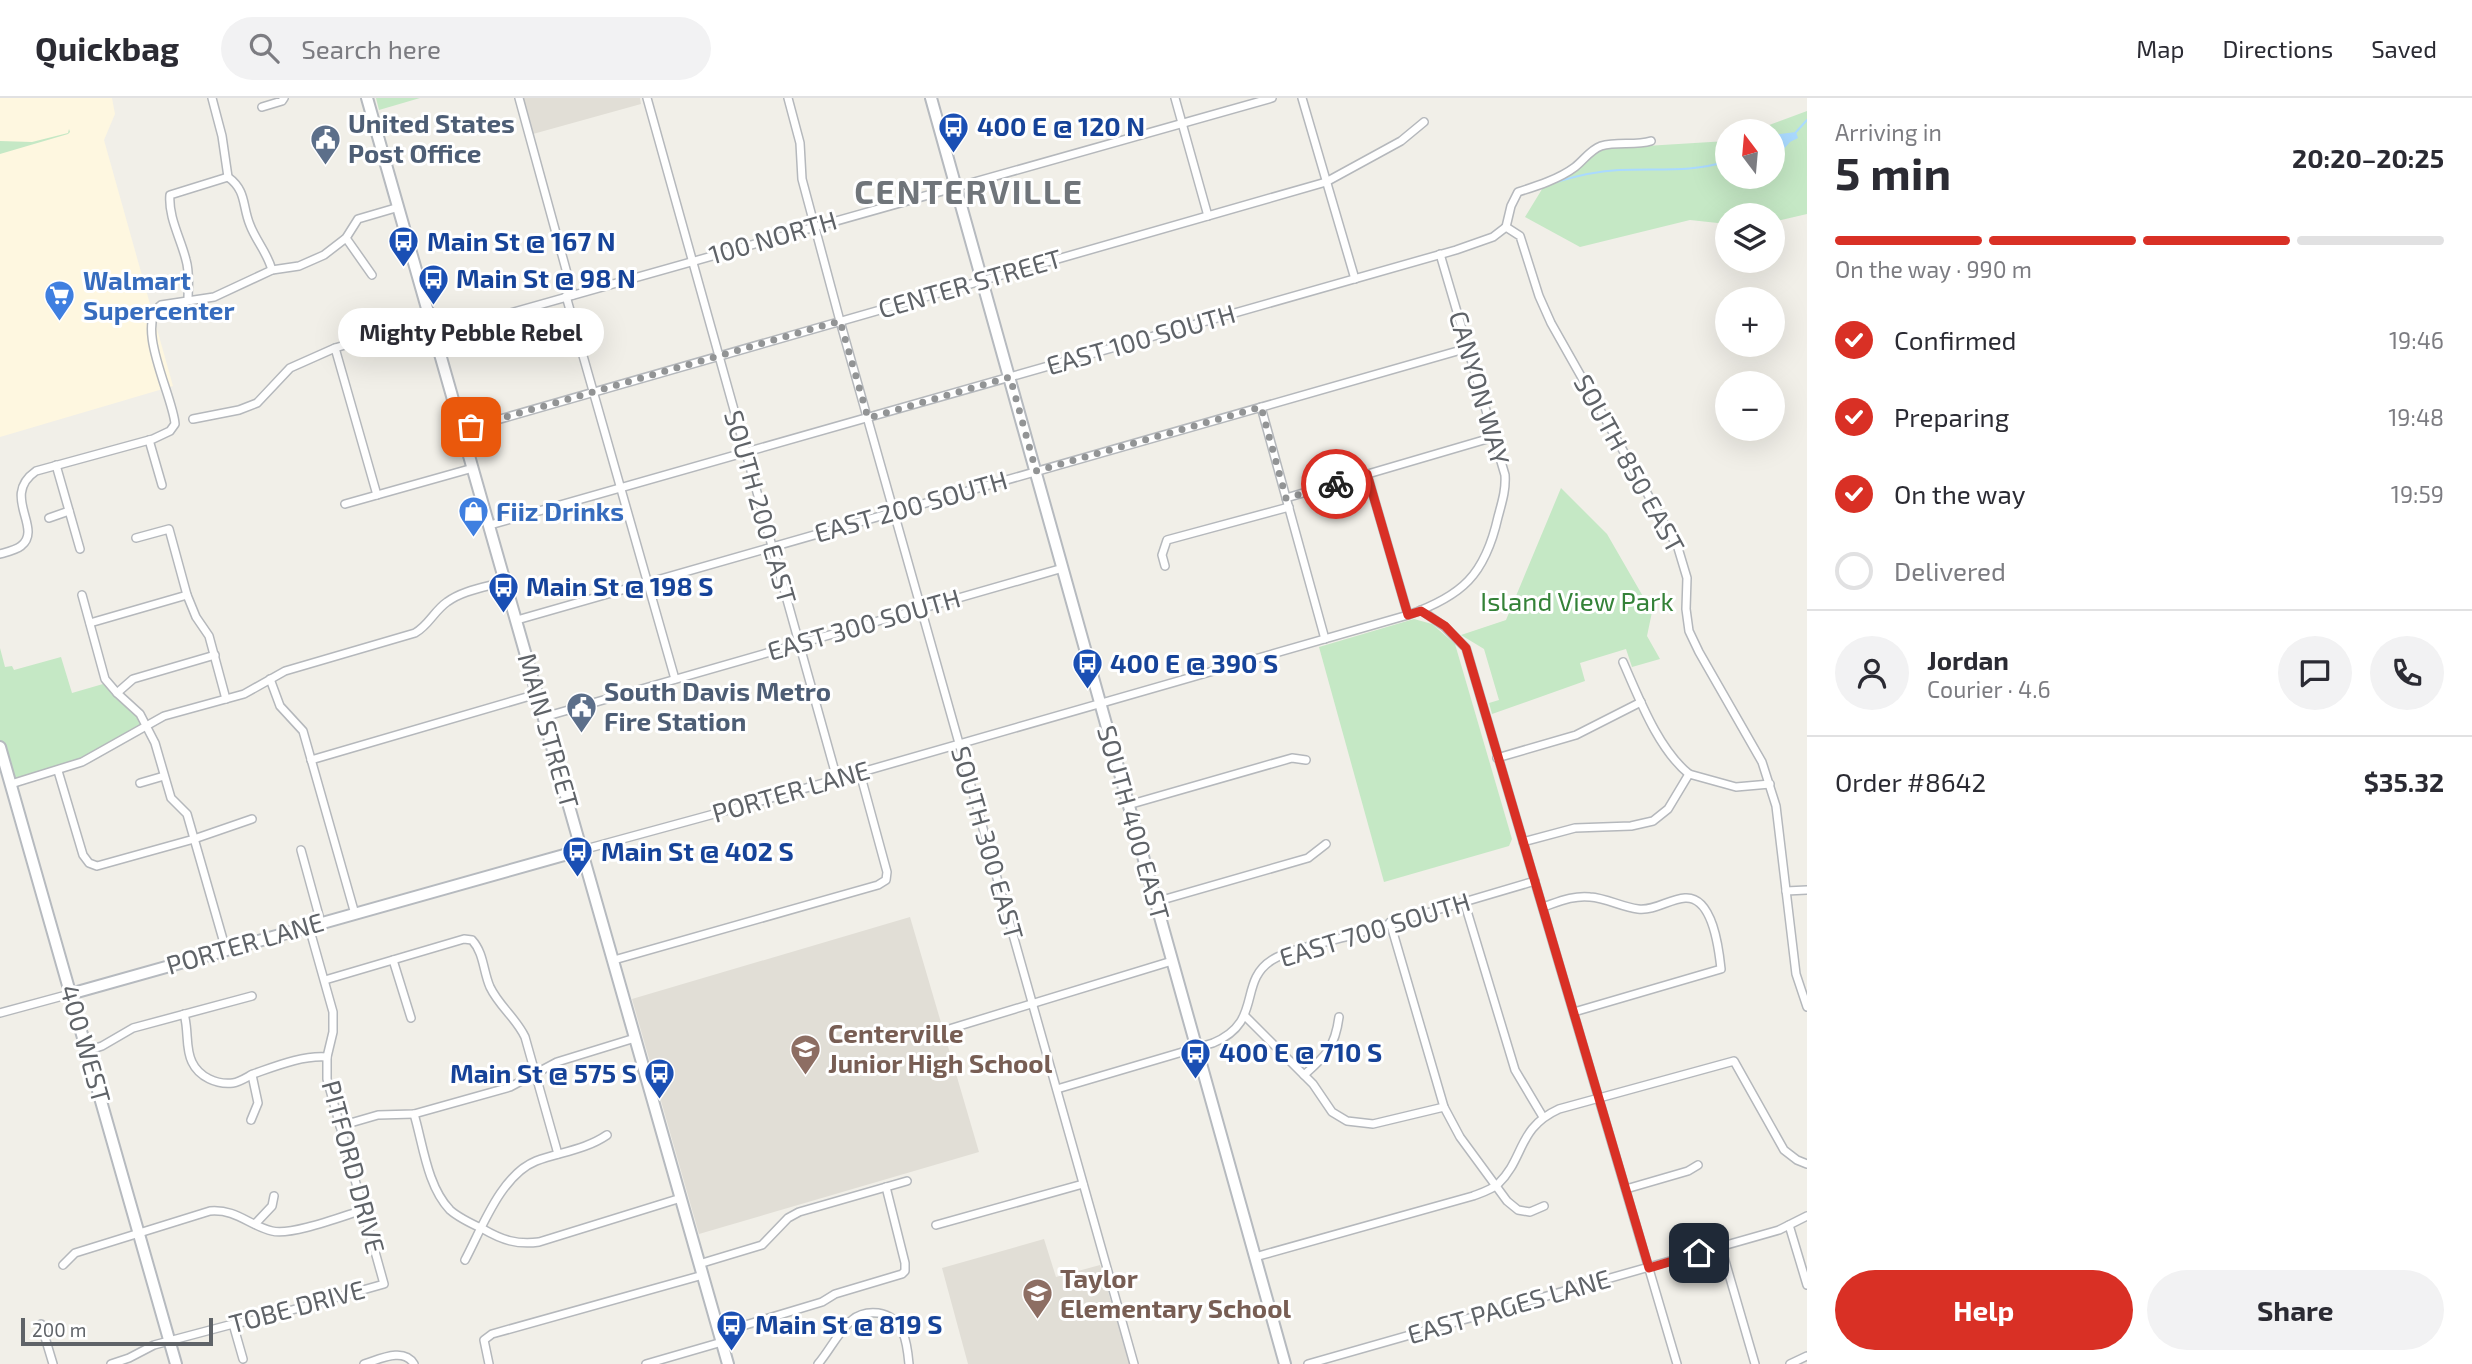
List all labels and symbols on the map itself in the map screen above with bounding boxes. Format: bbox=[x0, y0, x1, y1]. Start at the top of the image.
place label: United States Post Office bbox=[348, 107, 515, 168]
bus stop icon: 400 E @ 120 N bbox=[937, 110, 971, 154]
place label: 400 E @ 120 N bbox=[977, 110, 1145, 141]
north arrow bbox=[1715, 119, 1785, 189]
public building icon: United States Post Office bbox=[308, 122, 342, 166]
district label: CENTERVILLE bbox=[854, 171, 1084, 211]
street label: 100 NORTH bbox=[705, 204, 840, 270]
bus stop icon: Main St @ 167 N bbox=[387, 225, 421, 269]
place label: Main St @ 167 N bbox=[427, 225, 616, 256]
street label: CENTER STREET bbox=[874, 242, 1065, 324]
bus stop icon: Main St @ 98 N bbox=[416, 262, 450, 306]
place label: Main St @ 98 N bbox=[456, 262, 636, 293]
place label: Walmart Supercenter bbox=[83, 264, 235, 325]
supermarket icon: Walmart Supercenter bbox=[43, 279, 77, 323]
street label: EAST 100 SOUTH bbox=[1043, 297, 1239, 380]
street label: CANYON WAY bbox=[1444, 307, 1517, 468]
callout: Mighty Pebble Rebel bbox=[338, 308, 604, 357]
street label: SOUTH 850 EAST bbox=[1568, 369, 1692, 558]
pin bbox=[441, 397, 501, 457]
street label: SOUTH 200 EAST bbox=[719, 406, 804, 607]
courier bbox=[1301, 449, 1371, 519]
street label: EAST 200 SOUTH bbox=[811, 463, 1011, 548]
shop icon: Fiiz Drinks bbox=[456, 495, 490, 539]
place label: Fiiz Drinks bbox=[496, 495, 624, 526]
bus stop icon: Main St @ 198 S bbox=[486, 570, 520, 614]
place label: Main St @ 198 S bbox=[526, 570, 713, 601]
street label: EAST 300 SOUTH bbox=[764, 581, 963, 666]
park label: Island View Park bbox=[1480, 585, 1674, 616]
bus stop icon: 400 E @ 390 S bbox=[1070, 647, 1104, 691]
place label: 400 E @ 390 S bbox=[1110, 647, 1278, 678]
street label: MAIN STREET bbox=[513, 649, 586, 812]
place label: South Davis Metro Fire Station bbox=[604, 675, 831, 736]
public building icon: South Davis Metro Fire Station bbox=[564, 690, 598, 734]
street label: SOUTH 400 EAST bbox=[1092, 722, 1177, 924]
street label: SOUTH 300 EAST bbox=[946, 742, 1031, 943]
street label: PORTER LANE bbox=[708, 753, 873, 828]
bus stop icon: Main St @ 402 S bbox=[561, 835, 595, 879]
place label: Main St @ 402 S bbox=[601, 835, 794, 866]
street label: EAST 700 SOUTH bbox=[1275, 885, 1474, 972]
street label: PORTER LANE bbox=[162, 905, 327, 980]
street label: 400 WEST bbox=[55, 981, 118, 1106]
place label: Centerville Junior High School bbox=[828, 1017, 1053, 1078]
school or university icon: Centerville Junior High School bbox=[788, 1032, 822, 1076]
bus stop icon: 400 E @ 710 S bbox=[1179, 1036, 1213, 1080]
place label: 400 E @ 710 S bbox=[1219, 1036, 1382, 1067]
place label: Main St @ 575 S bbox=[450, 1057, 637, 1088]
bus stop icon: Main St @ 575 S bbox=[643, 1057, 677, 1101]
street label: PITFORD DRIVE bbox=[316, 1077, 392, 1257]
pin bbox=[1669, 1223, 1729, 1283]
place label: Taylor Elementary School bbox=[1060, 1262, 1292, 1324]
street label: EAST PAGES LANE bbox=[1403, 1262, 1614, 1349]
street label: TOBE DRIVE bbox=[225, 1273, 368, 1339]
school or university icon: Taylor Elementary School bbox=[1020, 1277, 1054, 1321]
bus stop icon: Main St @ 819 S bbox=[715, 1308, 749, 1352]
place label: Main St @ 819 S bbox=[755, 1308, 942, 1339]
scale bar bbox=[21, 1315, 214, 1347]

